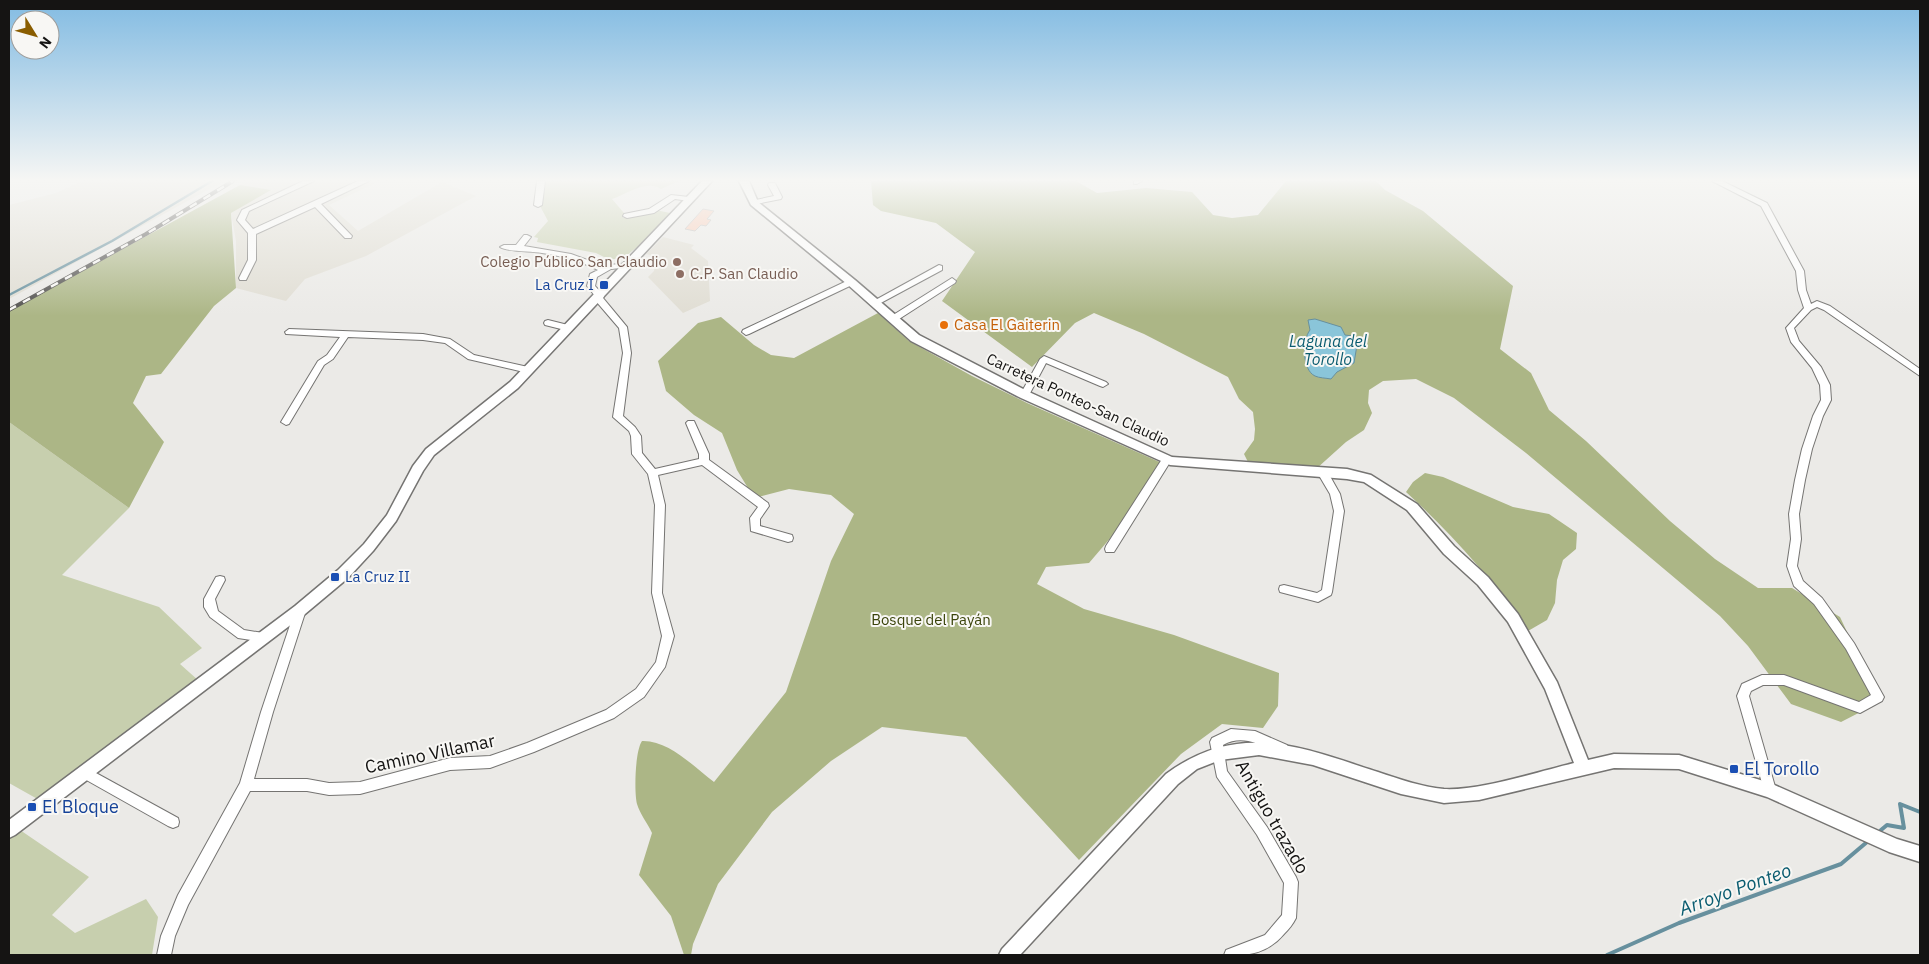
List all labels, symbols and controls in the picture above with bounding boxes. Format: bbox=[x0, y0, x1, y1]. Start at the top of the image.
north arrow bbox=[10, 10, 60, 60]
text: N bbox=[35, 33, 56, 52]
place label: Colegio Público San Claudio bbox=[480, 252, 667, 271]
marker: Colegio Público San Claudio bbox=[671, 256, 683, 268]
place label: C.P. San Claudio bbox=[690, 264, 798, 283]
marker: C.P. San Claudio bbox=[674, 268, 686, 280]
place label: La Cruz I bbox=[535, 275, 594, 294]
marker: La Cruz I bbox=[598, 279, 610, 291]
place label: Casa El Gaiterin bbox=[954, 315, 1060, 334]
marker: Casa El Gaiterin bbox=[938, 319, 950, 331]
water label: Laguna del Torollo bbox=[1289, 331, 1368, 369]
street label: Carretera Ponteo-San Claudio bbox=[984, 349, 1173, 450]
place label: La Cruz II bbox=[345, 567, 410, 586]
marker: La Cruz II bbox=[329, 571, 341, 583]
park label: Bosque del Payán bbox=[871, 610, 991, 629]
street label: Camino Villamar bbox=[363, 728, 497, 779]
street label: Antiguo trazado bbox=[1231, 756, 1314, 878]
place label: El Torollo bbox=[1744, 757, 1819, 780]
marker: El Torollo bbox=[1728, 763, 1740, 775]
place label: El Bloque bbox=[42, 795, 119, 818]
marker: El Bloque bbox=[26, 801, 38, 813]
water label: Arroyo Ponteo bbox=[1675, 858, 1794, 921]

